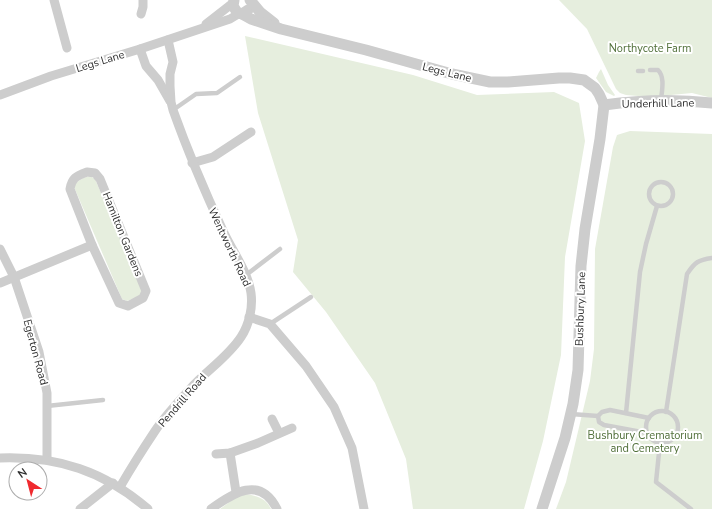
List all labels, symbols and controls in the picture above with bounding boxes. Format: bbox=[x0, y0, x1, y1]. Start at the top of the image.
park label: Northycote Farm bbox=[609, 41, 691, 56]
street label: Legs Lane bbox=[74, 47, 126, 76]
street label: Legs Lane bbox=[421, 59, 473, 86]
street label: Underhill Lane bbox=[622, 95, 695, 112]
street label: Hamilton Gardens bbox=[99, 190, 146, 279]
street label: Wentworth Road bbox=[205, 205, 254, 289]
street label: Bushbury Lane bbox=[572, 271, 589, 346]
street label: Egerton Road bbox=[20, 318, 51, 387]
street label: Pendrill Road bbox=[155, 370, 210, 430]
park label: Bushbury Crematorium and Cemetery bbox=[588, 428, 702, 456]
north arrow bbox=[8, 461, 48, 501]
text: N bbox=[15, 465, 30, 482]

